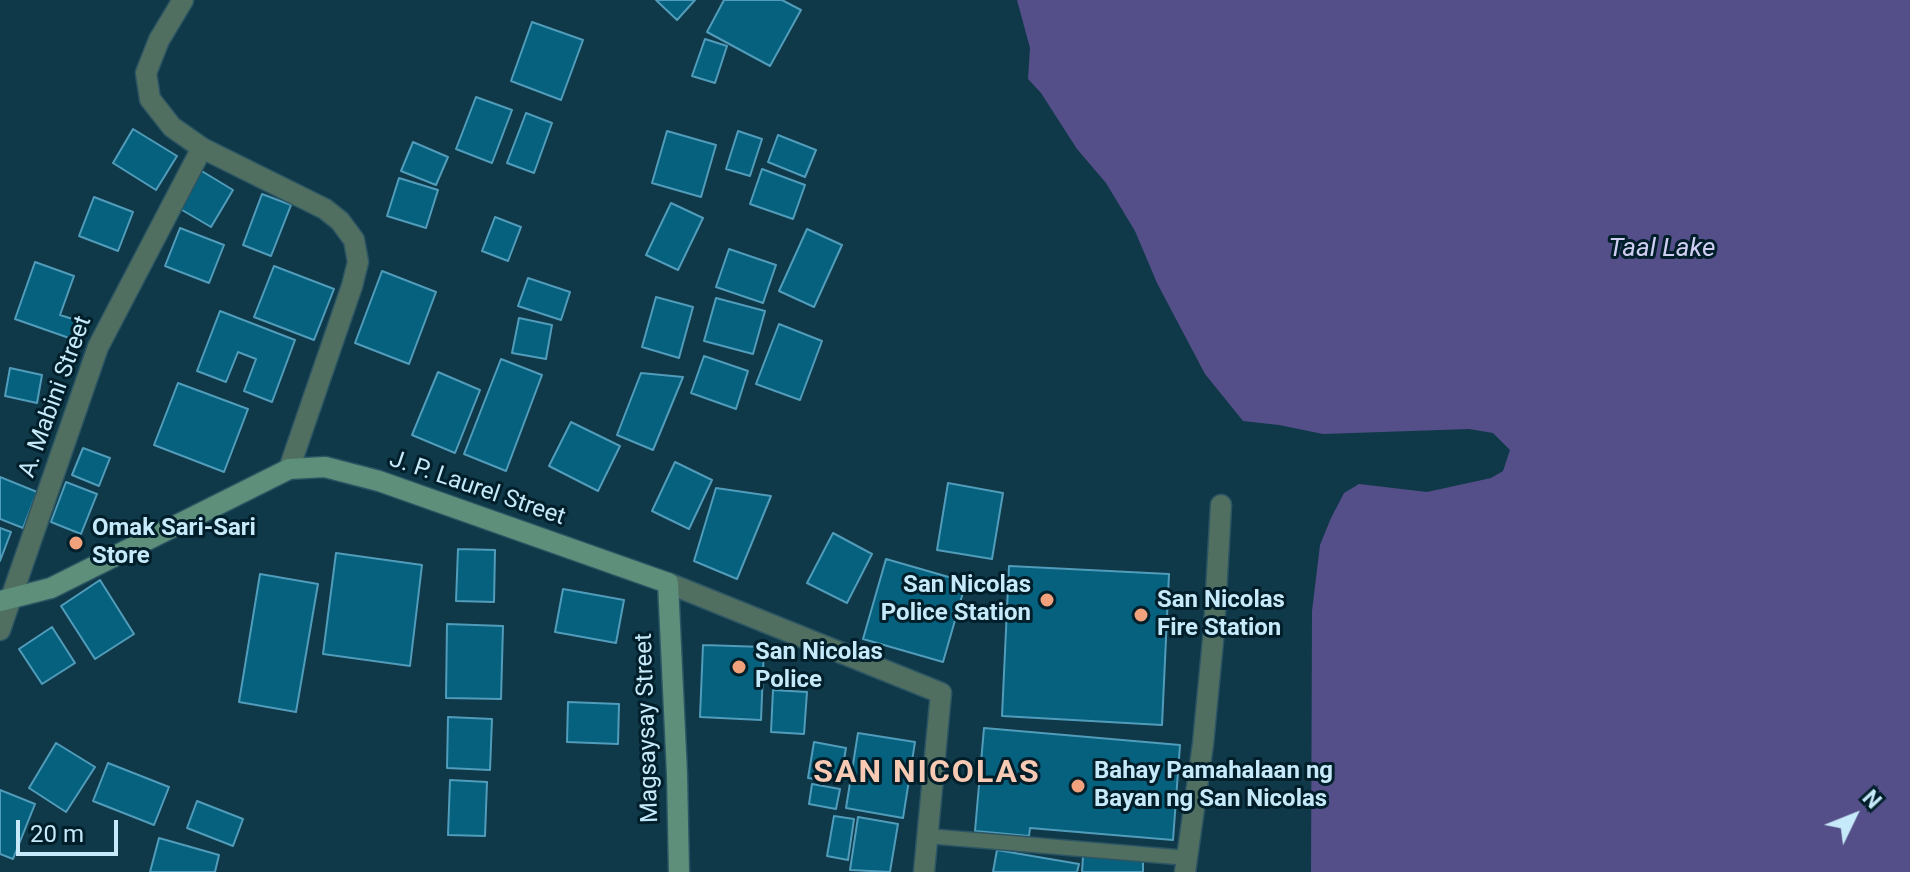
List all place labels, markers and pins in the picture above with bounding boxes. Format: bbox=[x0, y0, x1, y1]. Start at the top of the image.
place label: Omak Sari-Sari Store bbox=[92, 515, 256, 571]
marker: Omak Sari-Sari Store bbox=[67, 534, 85, 552]
place label: San Nicolas Police Station bbox=[881, 572, 1031, 628]
place label: San Nicolas Fire Station bbox=[1157, 587, 1285, 643]
marker: San Nicolas Police Station bbox=[1038, 591, 1056, 609]
marker: San Nicolas Fire Station bbox=[1132, 606, 1150, 624]
place label: San Nicolas Police bbox=[755, 639, 883, 695]
marker: San Nicolas Police bbox=[730, 658, 748, 676]
place label: Bahay Pamahalaan ng Bayan ng San Nicolas bbox=[1094, 758, 1333, 814]
marker: Bahay Pamahalaan ng Bayan ng San Nicolas bbox=[1069, 777, 1087, 795]

